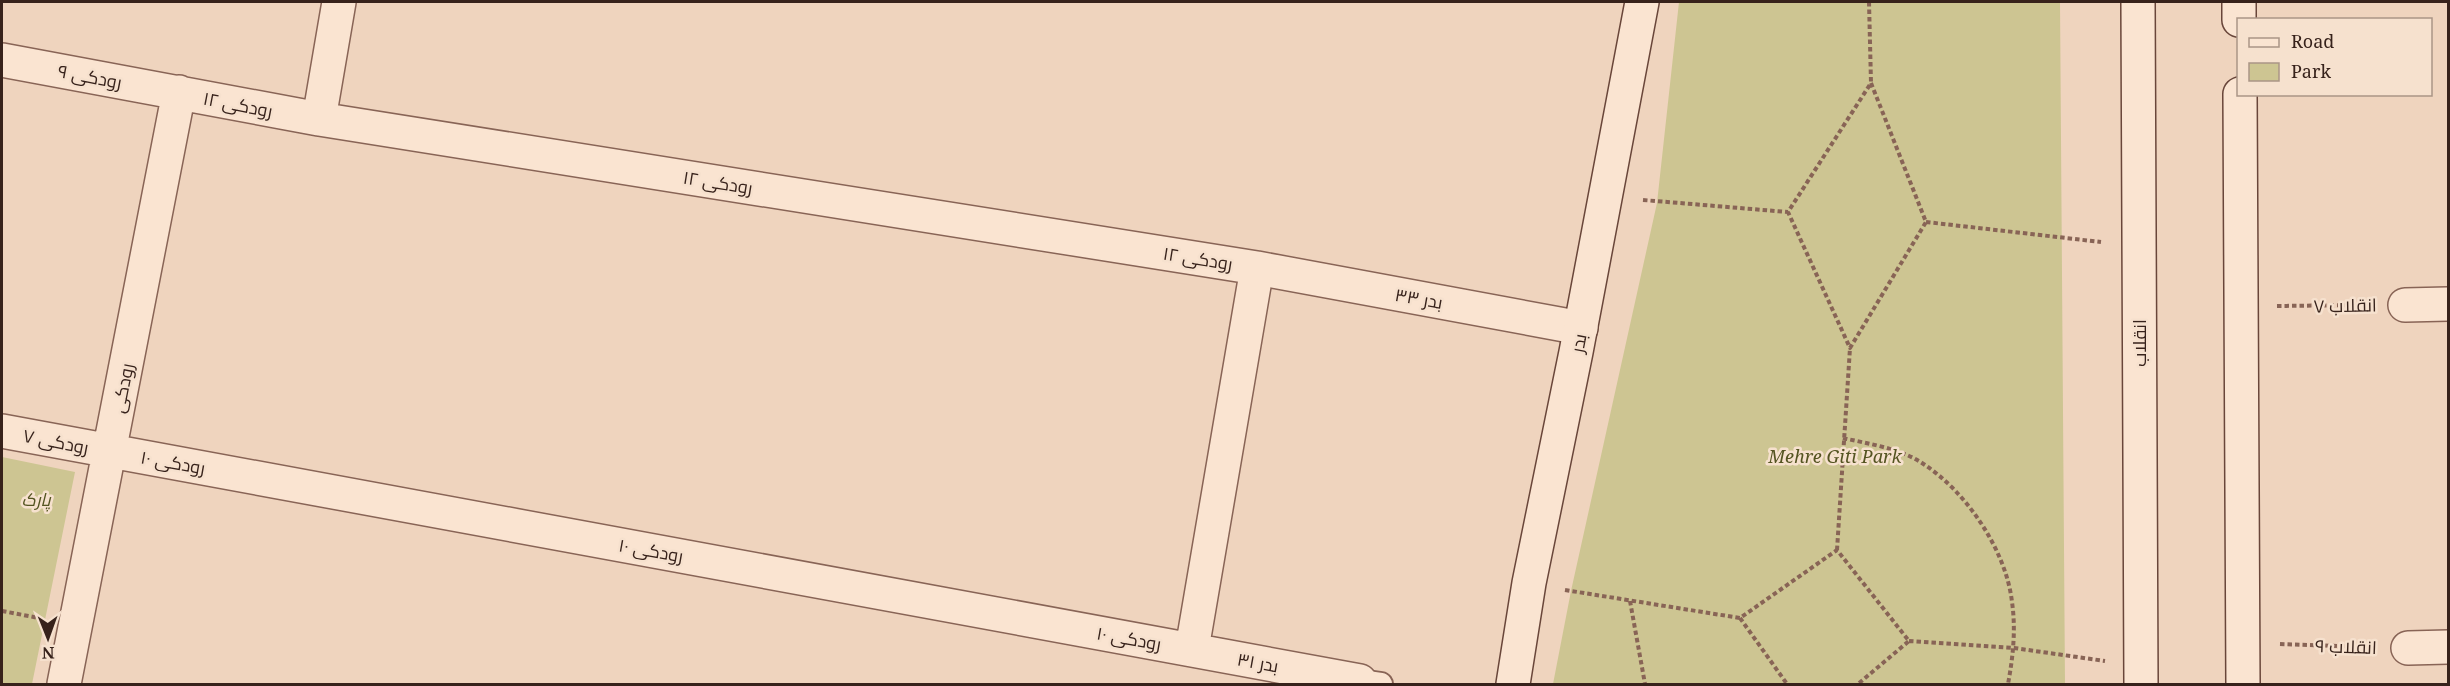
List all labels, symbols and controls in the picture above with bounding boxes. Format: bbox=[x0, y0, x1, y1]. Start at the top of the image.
legend bbox=[2237, 18, 2432, 96]
text: Road bbox=[2291, 29, 2334, 53]
street label: رودکی ۹ bbox=[56, 58, 124, 94]
text: Park bbox=[2291, 59, 2331, 83]
street label: رودکی ۱۲ bbox=[201, 86, 275, 122]
street label: رودکی ۱۲ bbox=[681, 165, 755, 199]
street label: رودکی ۱۲ bbox=[1161, 241, 1235, 275]
street label: بدر ۳۳ bbox=[1393, 282, 1445, 314]
street label: انقلاب ۷ bbox=[2313, 292, 2377, 318]
street label: انقلاب bbox=[2127, 319, 2151, 367]
street label: بدر bbox=[1564, 331, 1592, 356]
street label: رودکی bbox=[105, 361, 139, 415]
street label: رودکی ۷ bbox=[21, 423, 91, 459]
park label: Mehre Giti Park bbox=[1767, 444, 1903, 468]
street label: رودکی ۱۰ bbox=[139, 445, 207, 479]
park label: پارک bbox=[22, 487, 52, 512]
street label: رودکی ۱۰ bbox=[617, 533, 685, 567]
north arrow bbox=[18, 608, 78, 668]
street label: رودکی ۱۰ bbox=[1095, 621, 1163, 655]
street label: انقلاب ۹ bbox=[2315, 633, 2377, 659]
text: N bbox=[41, 642, 55, 664]
street label: بدر ۳۱ bbox=[1235, 647, 1281, 677]

